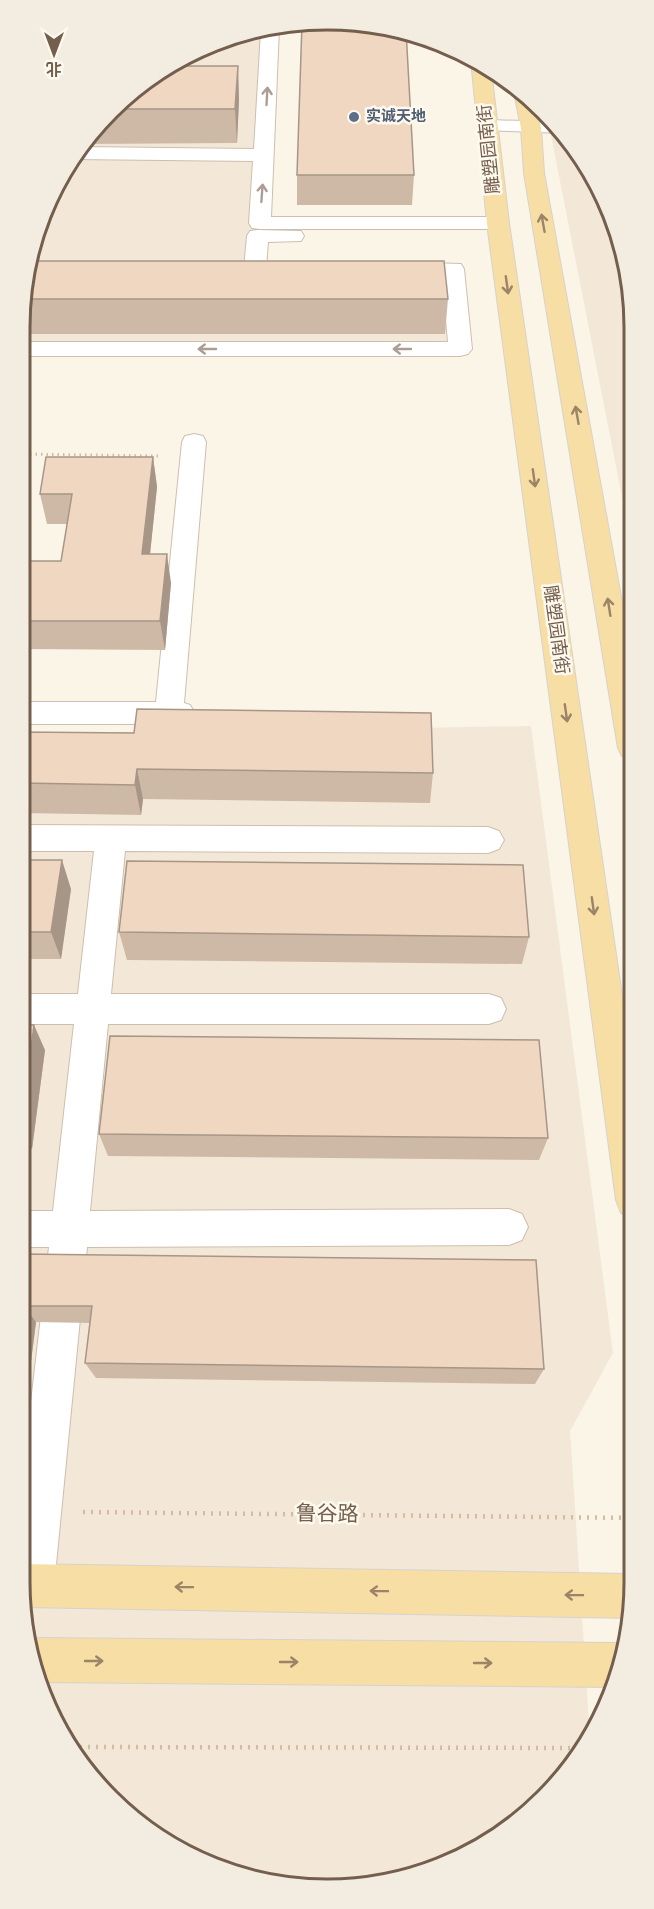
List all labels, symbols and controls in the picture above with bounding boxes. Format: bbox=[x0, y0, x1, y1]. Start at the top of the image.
north arrow bbox=[24, 24, 84, 84]
text: 北 bbox=[46, 57, 62, 77]
one-way arrow bbox=[262, 87, 273, 107]
street label: 雕塑园南街 bbox=[474, 103, 506, 195]
place label: 实诚天地 bbox=[366, 107, 426, 127]
marker: 实诚天地 bbox=[347, 110, 361, 124]
one-way arrow bbox=[256, 183, 267, 203]
one-way arrow bbox=[537, 213, 548, 233]
one-way arrow bbox=[502, 275, 513, 295]
one-way arrow bbox=[197, 343, 217, 355]
one-way arrow bbox=[392, 343, 412, 355]
one-way arrow bbox=[571, 405, 582, 425]
one-way arrow bbox=[528, 468, 539, 488]
street label: 雕塑园南街 bbox=[537, 584, 573, 676]
one-way arrow bbox=[604, 598, 615, 617]
one-way arrow bbox=[561, 703, 572, 722]
one-way arrow bbox=[588, 896, 599, 916]
street label: 鲁谷路 bbox=[295, 1501, 359, 1529]
one-way arrow bbox=[175, 1581, 195, 1593]
one-way arrow bbox=[370, 1585, 390, 1597]
one-way arrow bbox=[565, 1589, 585, 1600]
one-way arrow bbox=[83, 1655, 103, 1666]
one-way arrow bbox=[278, 1656, 298, 1668]
one-way arrow bbox=[473, 1657, 493, 1669]

